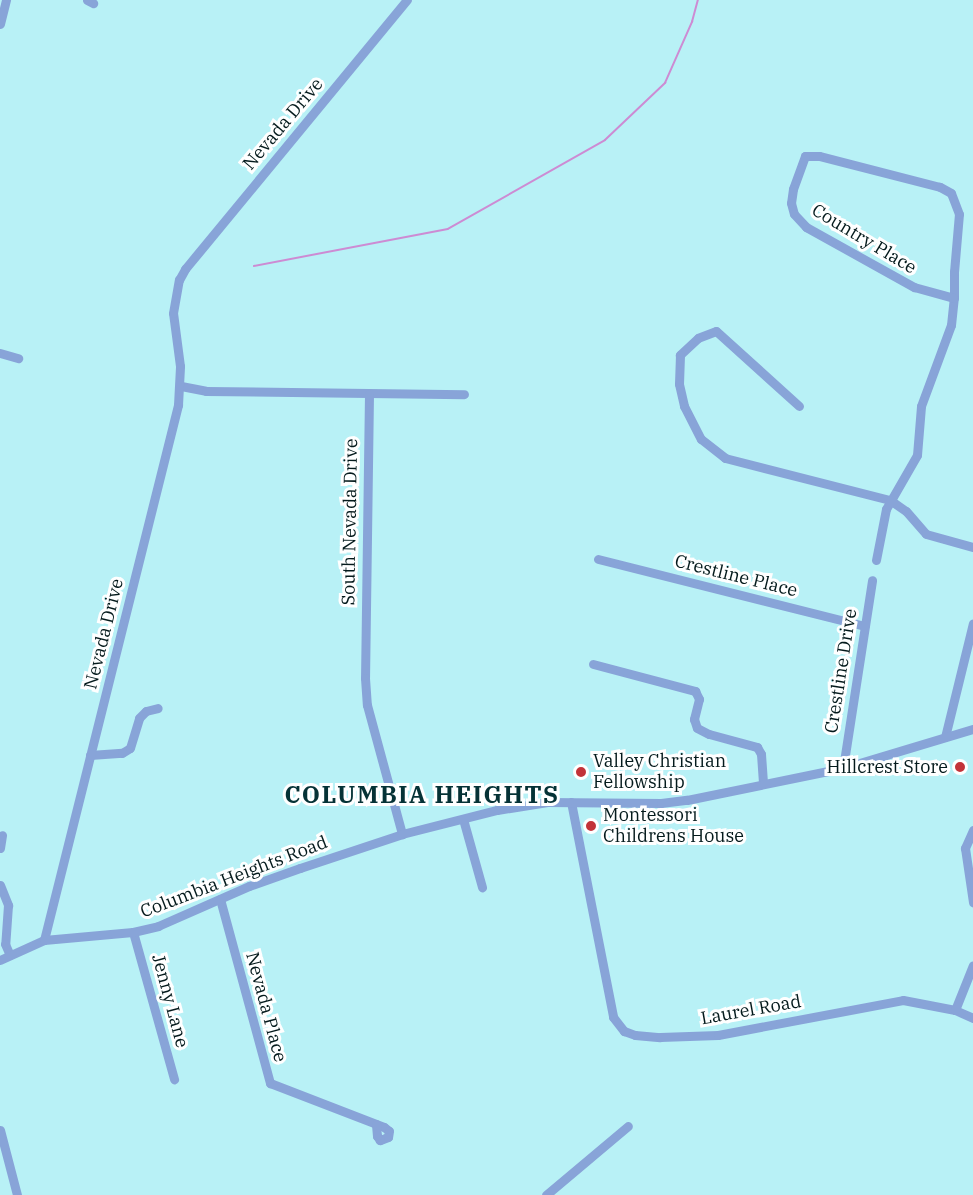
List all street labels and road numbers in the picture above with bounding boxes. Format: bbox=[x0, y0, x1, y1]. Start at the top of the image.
street label: Nevada Drive bbox=[238, 74, 328, 174]
street label: Country Place bbox=[808, 199, 920, 279]
street label: South Nevada Drive bbox=[338, 438, 362, 606]
street label: Crestline Place bbox=[672, 550, 800, 602]
street label: Nevada Drive bbox=[80, 576, 128, 692]
street label: Crestline Drive bbox=[820, 607, 862, 735]
street label: Columbia Heights Road bbox=[137, 831, 331, 923]
street label: Nevada Place bbox=[241, 950, 291, 1064]
street label: Jenny Lane bbox=[147, 952, 193, 1050]
street label: Laurel Road bbox=[699, 991, 803, 1029]

